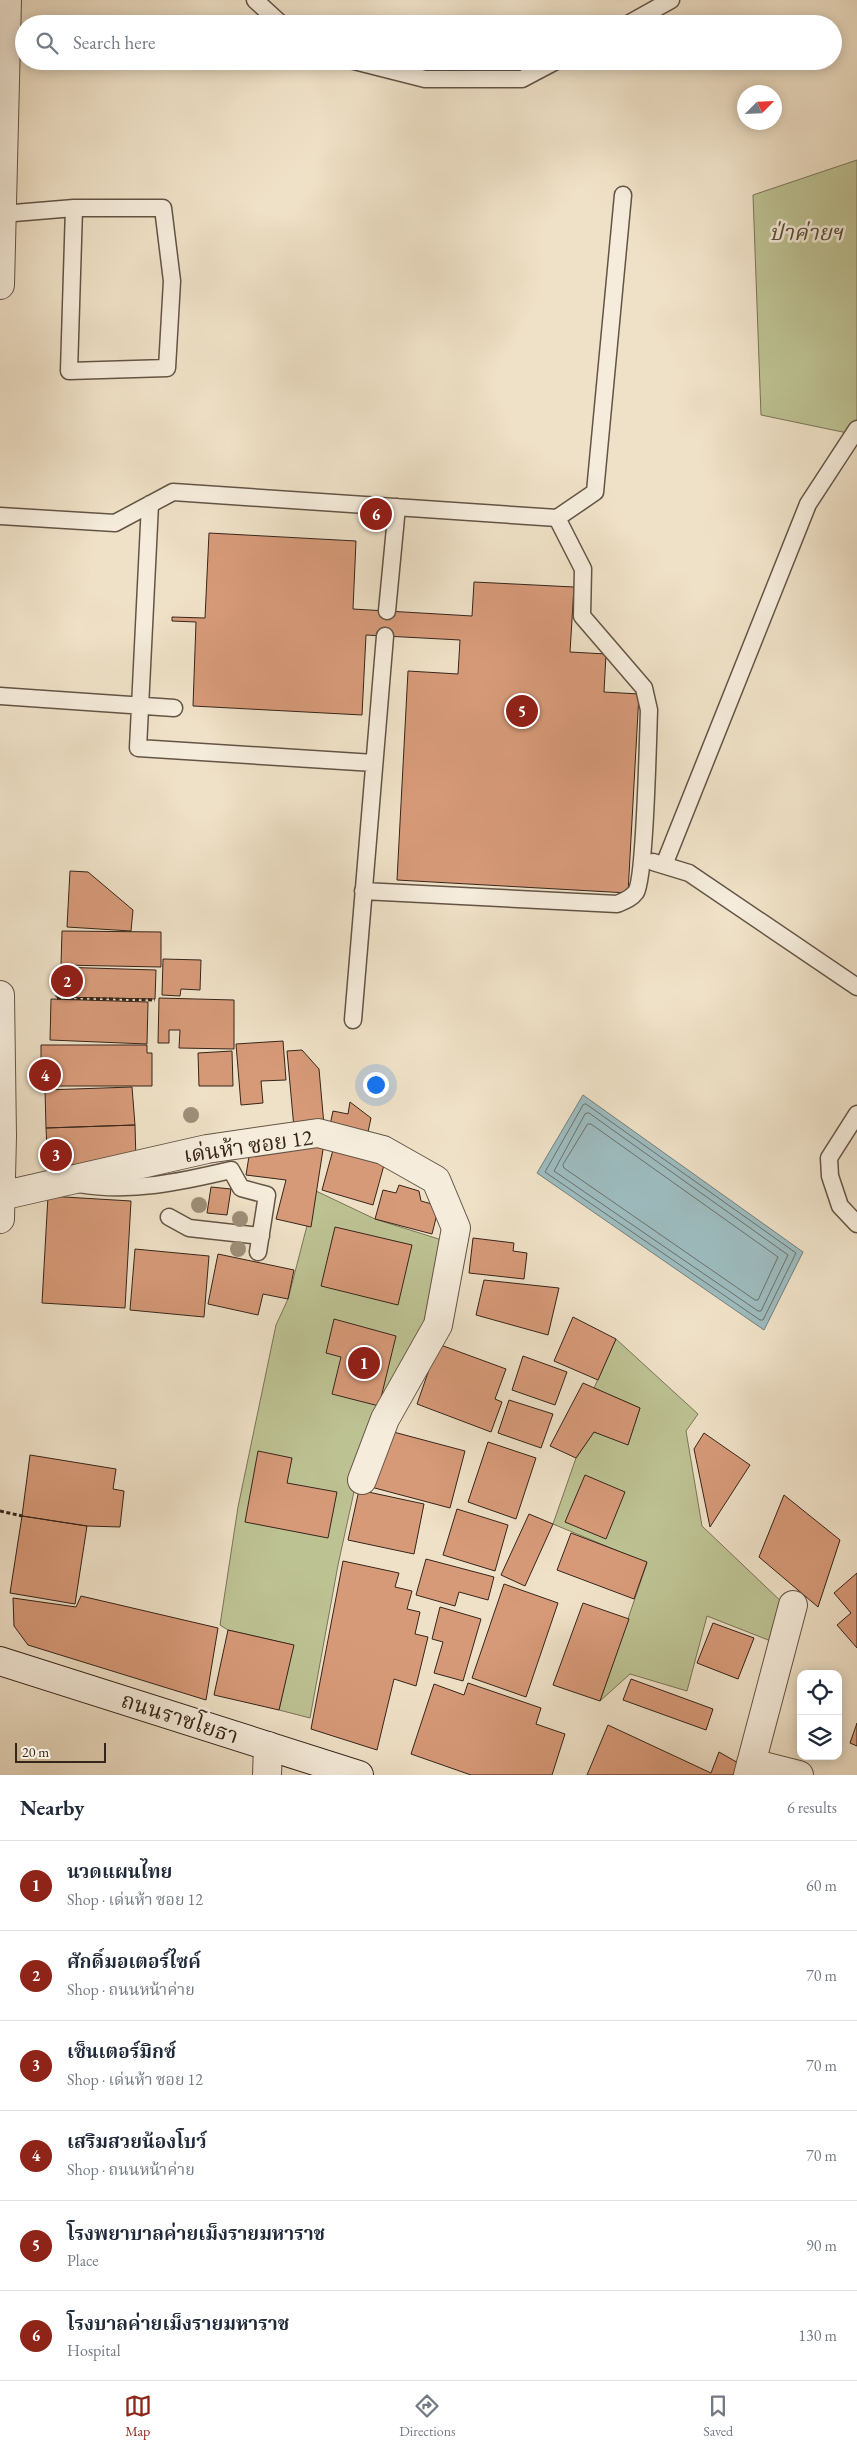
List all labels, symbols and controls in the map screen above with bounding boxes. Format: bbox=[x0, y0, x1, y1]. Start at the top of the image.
search box bbox=[15, 15, 842, 70]
icon: search bbox=[33, 29, 61, 57]
text: Search here bbox=[73, 30, 155, 55]
north arrow bbox=[737, 85, 782, 130]
park label: ป่าค่ายฯ bbox=[769, 218, 845, 247]
pin: 6 bbox=[360, 495, 392, 533]
pin: 5 bbox=[506, 692, 538, 730]
pin: 2 bbox=[51, 962, 83, 1000]
pin: 4 bbox=[29, 1056, 61, 1094]
your location bbox=[363, 1072, 389, 1098]
street label: เด่นห้า ซอย 12 bbox=[182, 1123, 315, 1169]
pin: 3 bbox=[40, 1136, 72, 1174]
pin: 1 bbox=[348, 1344, 380, 1382]
map controls bbox=[797, 1670, 842, 1760]
button: locate bbox=[797, 1670, 842, 1715]
street label: ถนนราชโยธา bbox=[118, 1685, 242, 1751]
button: layers bbox=[797, 1715, 842, 1760]
scale bar bbox=[15, 1740, 106, 1763]
text: 20 m bbox=[22, 1743, 49, 1761]
text: Nearby bbox=[20, 1794, 84, 1821]
text: 6 results bbox=[787, 1797, 837, 1818]
text: นวดแผนไทย bbox=[67, 1859, 172, 1884]
text: 1 bbox=[32, 1875, 40, 1896]
text: 60 m bbox=[806, 1875, 837, 1896]
text: Shop · เด่นห้า ซอย 12 bbox=[67, 1889, 203, 1910]
text: ศักดิ์มอเตอร์ไซค์ bbox=[67, 1949, 201, 1974]
text: 2 bbox=[32, 1965, 40, 1986]
text: 70 m bbox=[806, 1965, 837, 1986]
text: Shop · ถนนหน้าค่าย bbox=[67, 1979, 195, 2000]
text: เซ็นเตอร์มิกซ์ bbox=[67, 2039, 176, 2064]
text: 3 bbox=[32, 2055, 40, 2076]
text: 70 m bbox=[806, 2055, 837, 2076]
text: Shop · เด่นห้า ซอย 12 bbox=[67, 2069, 203, 2090]
text: เสริมสวยน้องโบว์ bbox=[67, 2129, 206, 2154]
text: 4 bbox=[32, 2145, 40, 2166]
text: 70 m bbox=[806, 2145, 837, 2166]
text: Shop · ถนนหน้าค่าย bbox=[67, 2159, 195, 2180]
text: โรงพยาบาลค่ายเม็งรายมหาราช bbox=[67, 2221, 325, 2246]
text: 5 bbox=[32, 2235, 40, 2256]
text: 90 m bbox=[806, 2235, 837, 2256]
text: Place bbox=[67, 2250, 99, 2271]
text: โรงบาลค่ายเม็งรายมหาราช bbox=[67, 2311, 289, 2336]
text: 6 bbox=[32, 2325, 40, 2346]
text: 130 m bbox=[798, 2325, 837, 2346]
text: Hospital bbox=[67, 2340, 121, 2361]
tab: Map bbox=[124, 2392, 152, 2440]
tab: Directions bbox=[399, 2392, 456, 2440]
tab: Saved bbox=[703, 2392, 733, 2440]

